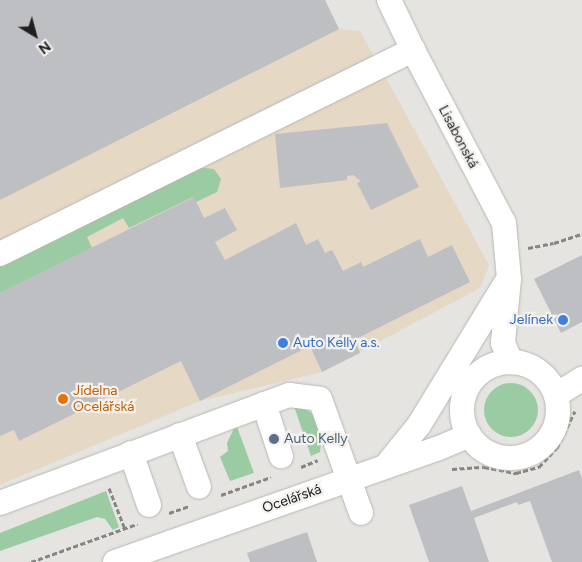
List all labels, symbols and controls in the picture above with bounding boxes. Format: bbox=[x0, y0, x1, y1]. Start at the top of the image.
north arrow bbox=[10, 10, 60, 60]
text: N bbox=[35, 37, 54, 57]
street label: Lisabonská bbox=[434, 103, 482, 171]
place label: Jelínek bbox=[510, 312, 553, 328]
marker: Jelínek bbox=[557, 314, 569, 326]
place label: Auto Kelly a.s. bbox=[293, 335, 380, 351]
marker: Auto Kelly a.s. bbox=[277, 337, 289, 349]
place label: Jídelna Ocelářská bbox=[73, 383, 134, 416]
marker: Jídelna Ocelářská bbox=[57, 393, 69, 405]
place label: Auto Kelly bbox=[284, 431, 348, 447]
marker: Auto Kelly bbox=[268, 433, 280, 445]
street label: Ocelářská bbox=[260, 481, 324, 517]

